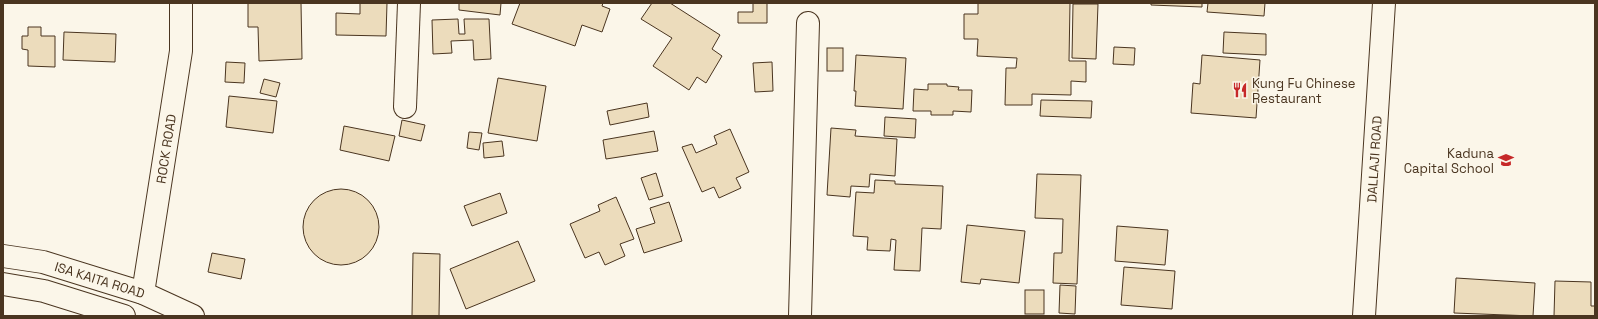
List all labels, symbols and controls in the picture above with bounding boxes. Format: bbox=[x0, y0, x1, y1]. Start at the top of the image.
place label: Kung Fu Chinese Restaurant bbox=[1252, 75, 1355, 107]
restaurant icon: Kung Fu Chinese Restaurant bbox=[1231, 81, 1249, 99]
street label: ROCK ROAD bbox=[152, 113, 180, 185]
street label: DALLAJI ROAD bbox=[1363, 115, 1386, 203]
place label: Kaduna Capital School bbox=[1404, 145, 1495, 177]
school or university icon: Kaduna Capital School bbox=[1497, 151, 1515, 169]
street label: ISA KAITA ROAD bbox=[53, 258, 147, 302]

